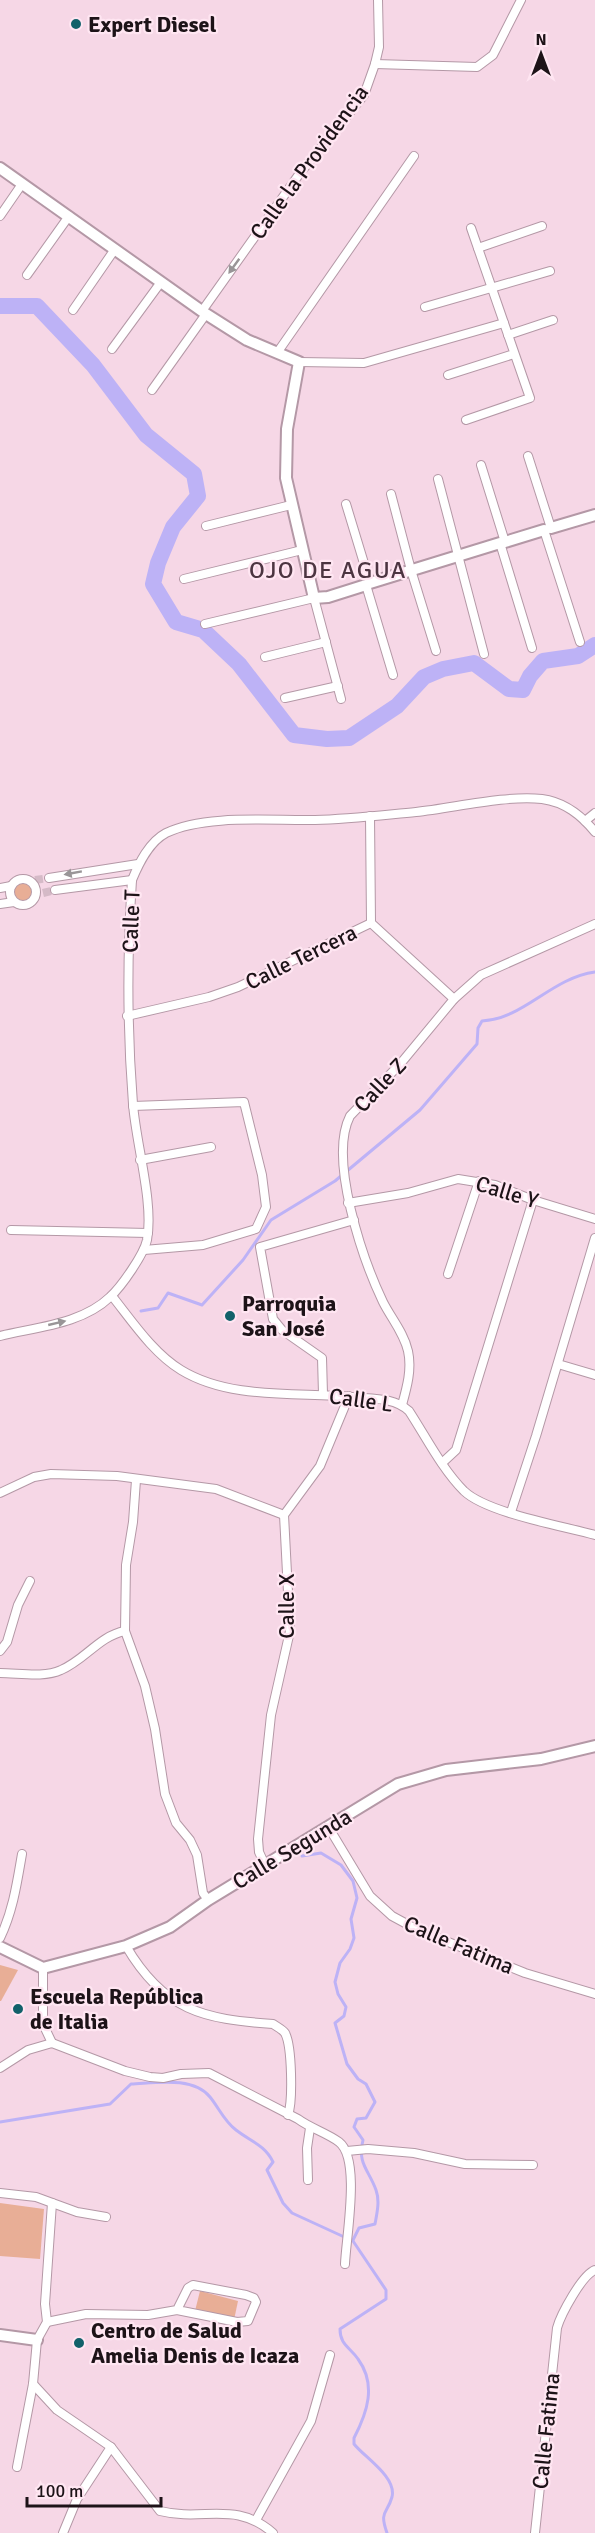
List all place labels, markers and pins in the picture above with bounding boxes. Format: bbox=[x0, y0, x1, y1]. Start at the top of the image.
place label: Expert Diesel bbox=[88, 11, 216, 38]
marker: Expert Diesel bbox=[69, 17, 83, 31]
place label: Parroquia San José bbox=[242, 1290, 336, 1342]
marker: Parroquia San José bbox=[223, 1309, 237, 1323]
place label: Escuela República de Italia bbox=[30, 1983, 204, 2035]
marker: Escuela República de Italia bbox=[11, 2002, 25, 2016]
place label: Centro de Salud Amelia Denis de Icaza bbox=[91, 2317, 299, 2369]
marker: Centro de Salud Amelia Denis de Icaza bbox=[72, 2336, 86, 2350]

